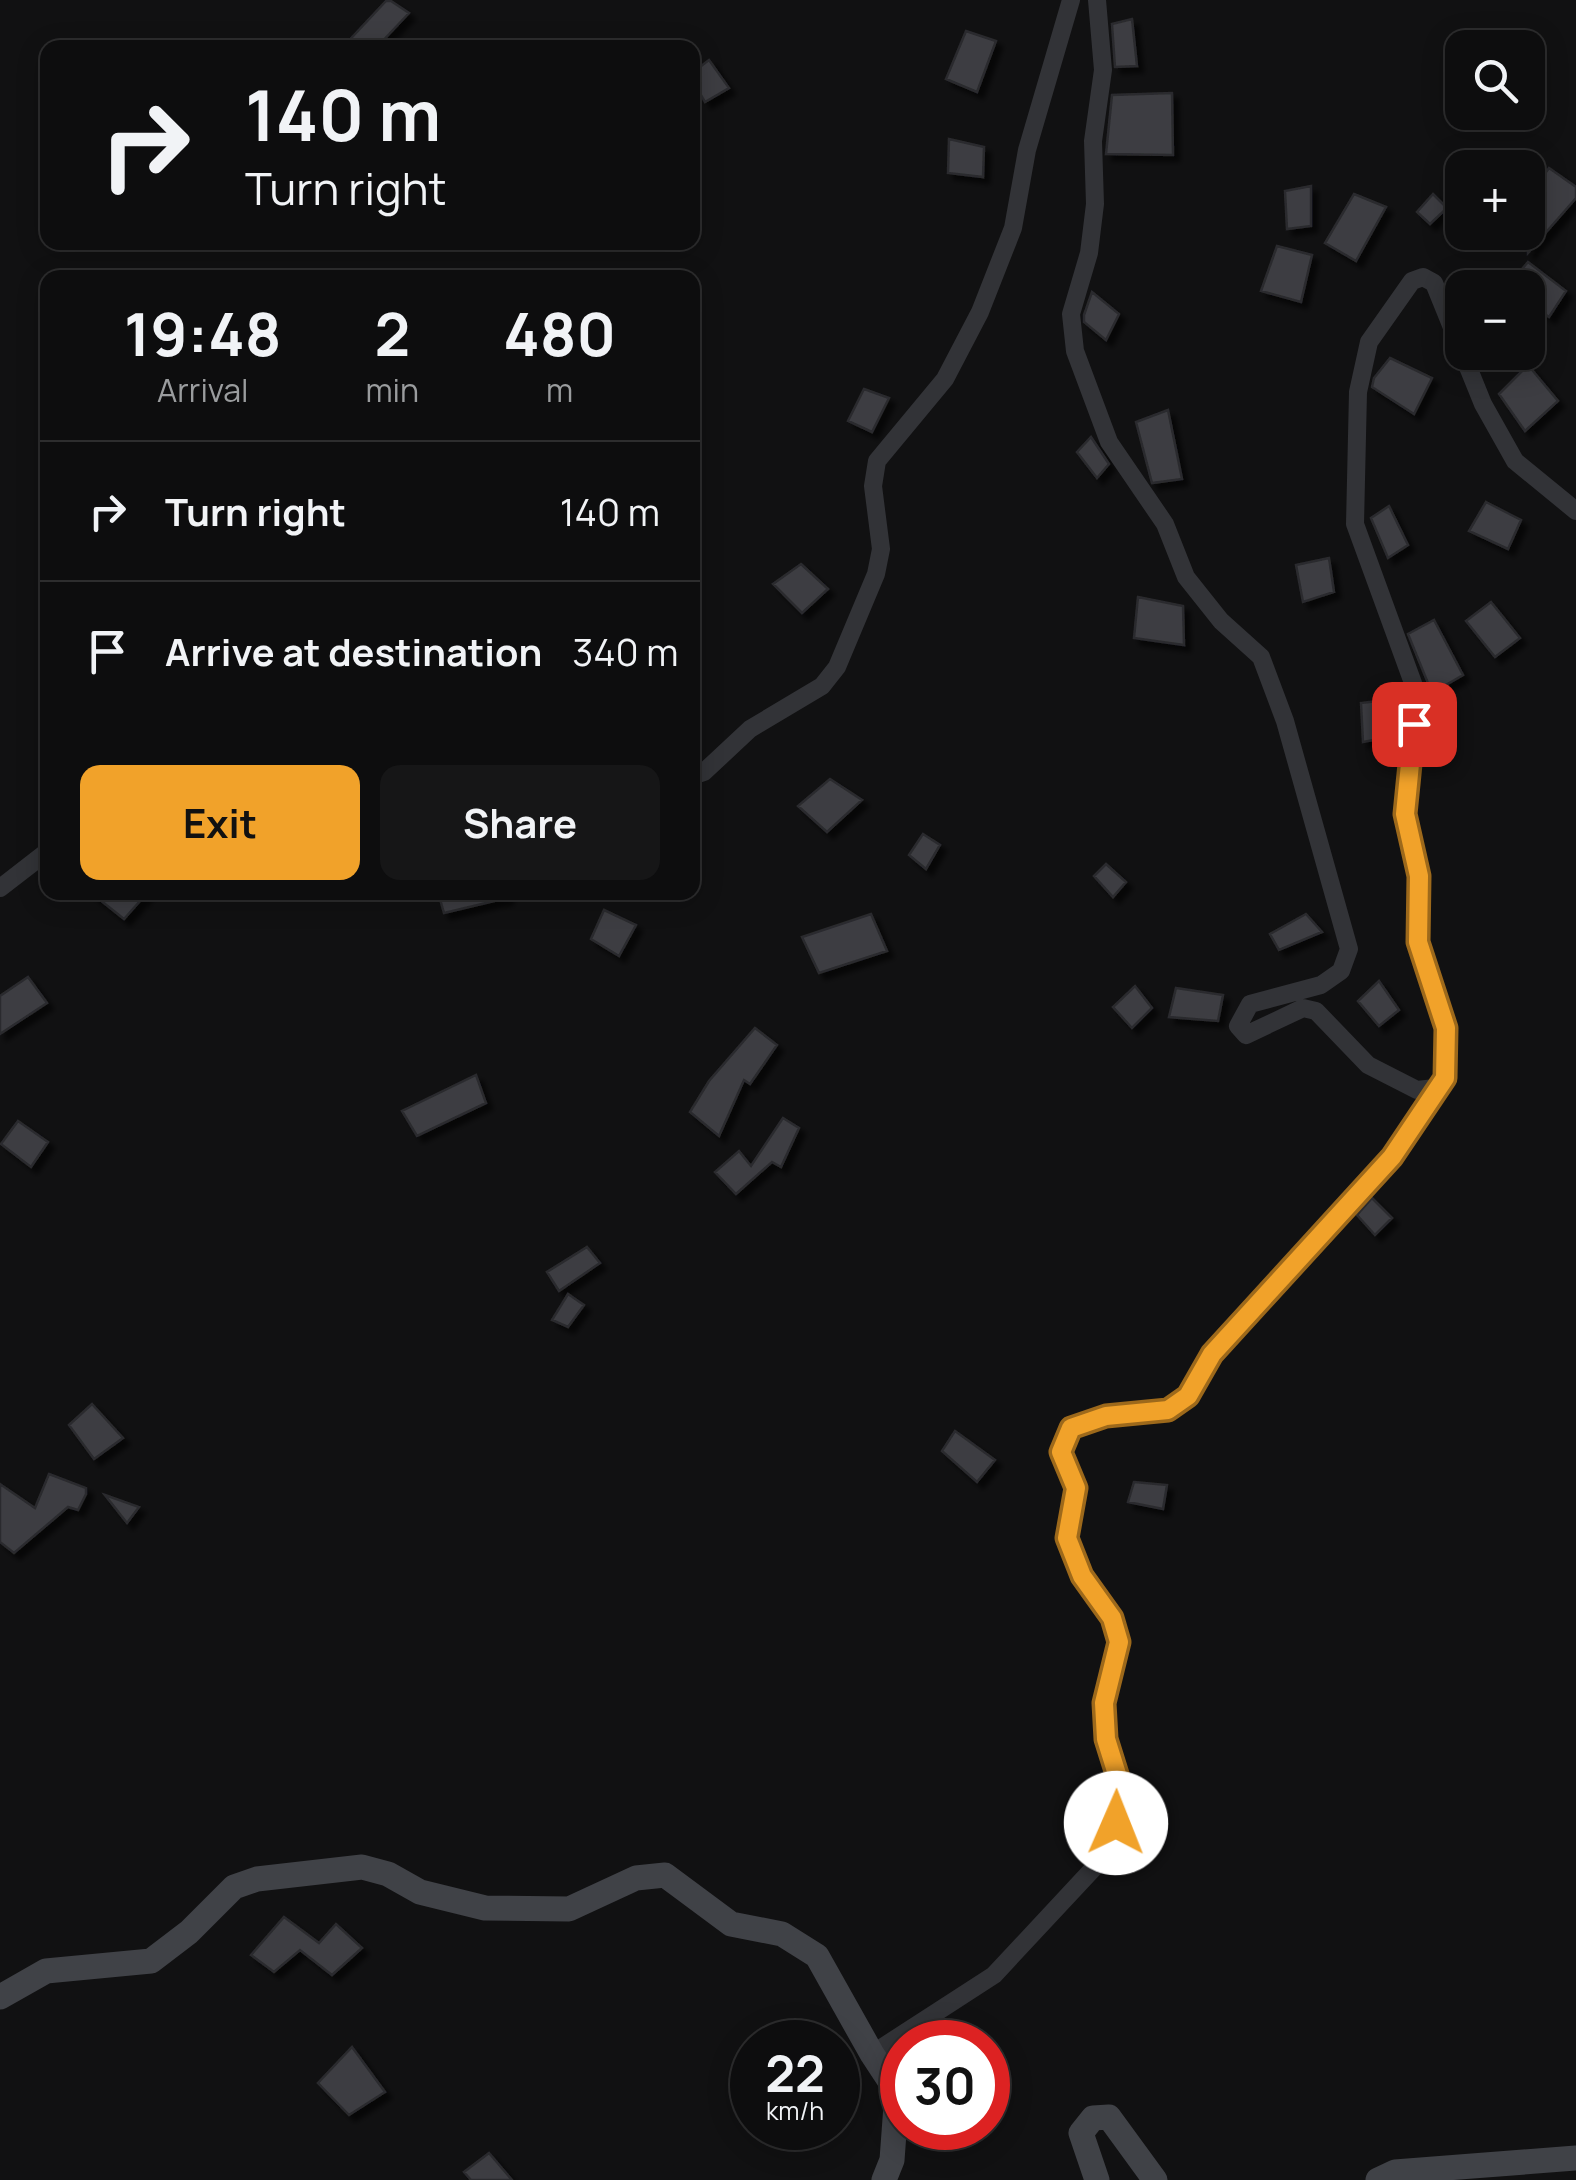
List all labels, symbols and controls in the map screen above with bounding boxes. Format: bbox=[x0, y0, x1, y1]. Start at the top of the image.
map controls bbox=[1445, 30, 1545, 370]
button: search bbox=[1445, 30, 1545, 130]
text: 140 m bbox=[245, 66, 441, 162]
icon: right bbox=[80, 80, 210, 210]
button: + bbox=[1445, 150, 1545, 250]
text: Turn right bbox=[245, 157, 446, 219]
button: − bbox=[1445, 270, 1545, 370]
text: 19:48 bbox=[124, 292, 281, 374]
text: 2 bbox=[374, 292, 410, 374]
text: 480 bbox=[503, 292, 616, 374]
text: Arrival bbox=[157, 368, 248, 412]
text: min bbox=[365, 368, 419, 412]
text: m bbox=[546, 368, 573, 412]
icon: right bbox=[80, 484, 135, 539]
text: Turn right bbox=[165, 485, 346, 537]
text: 140 m bbox=[560, 485, 660, 537]
icon: arrive bbox=[80, 624, 135, 679]
text: Arrive at destination bbox=[165, 625, 542, 677]
text: 340 m bbox=[572, 625, 679, 677]
pin bbox=[1372, 682, 1457, 767]
icon: arrive bbox=[1387, 697, 1442, 752]
button: Exit bbox=[80, 765, 360, 880]
button: Share bbox=[380, 765, 660, 880]
position arrow bbox=[1064, 1771, 1168, 1875]
speed limit sign: 30 bbox=[880, 2020, 1010, 2150]
text: 22 bbox=[765, 2039, 825, 2107]
text: km/h bbox=[766, 2093, 824, 2128]

